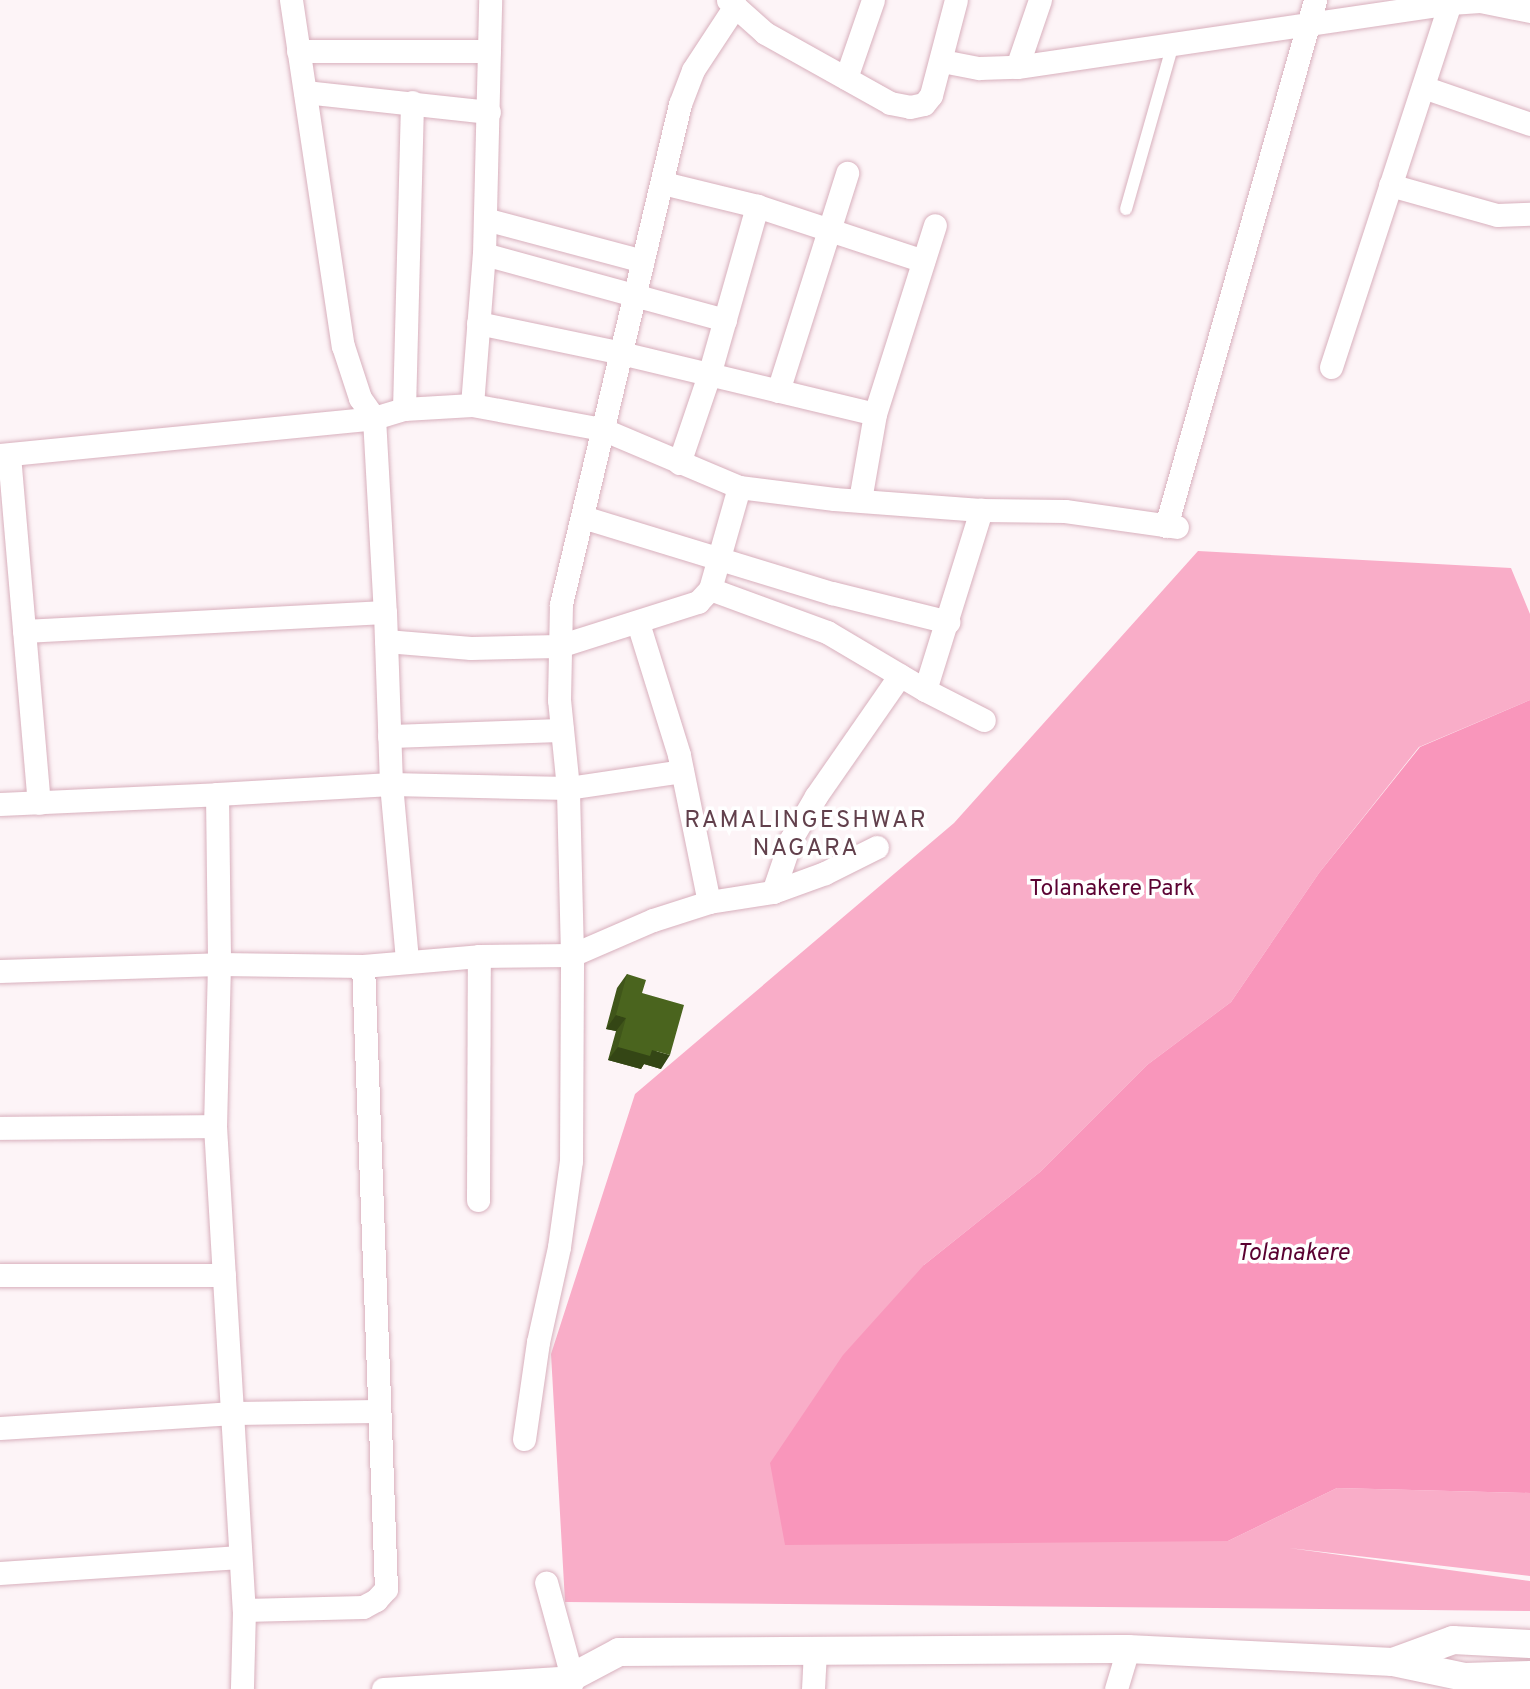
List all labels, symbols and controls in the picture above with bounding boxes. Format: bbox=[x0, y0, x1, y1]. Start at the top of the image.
district label: RAMALINGESHWAR NAGARA bbox=[686, 808, 926, 864]
park label: Tolanakere Park bbox=[1029, 876, 1195, 904]
water label: Tolanakere bbox=[1237, 1241, 1349, 1269]

